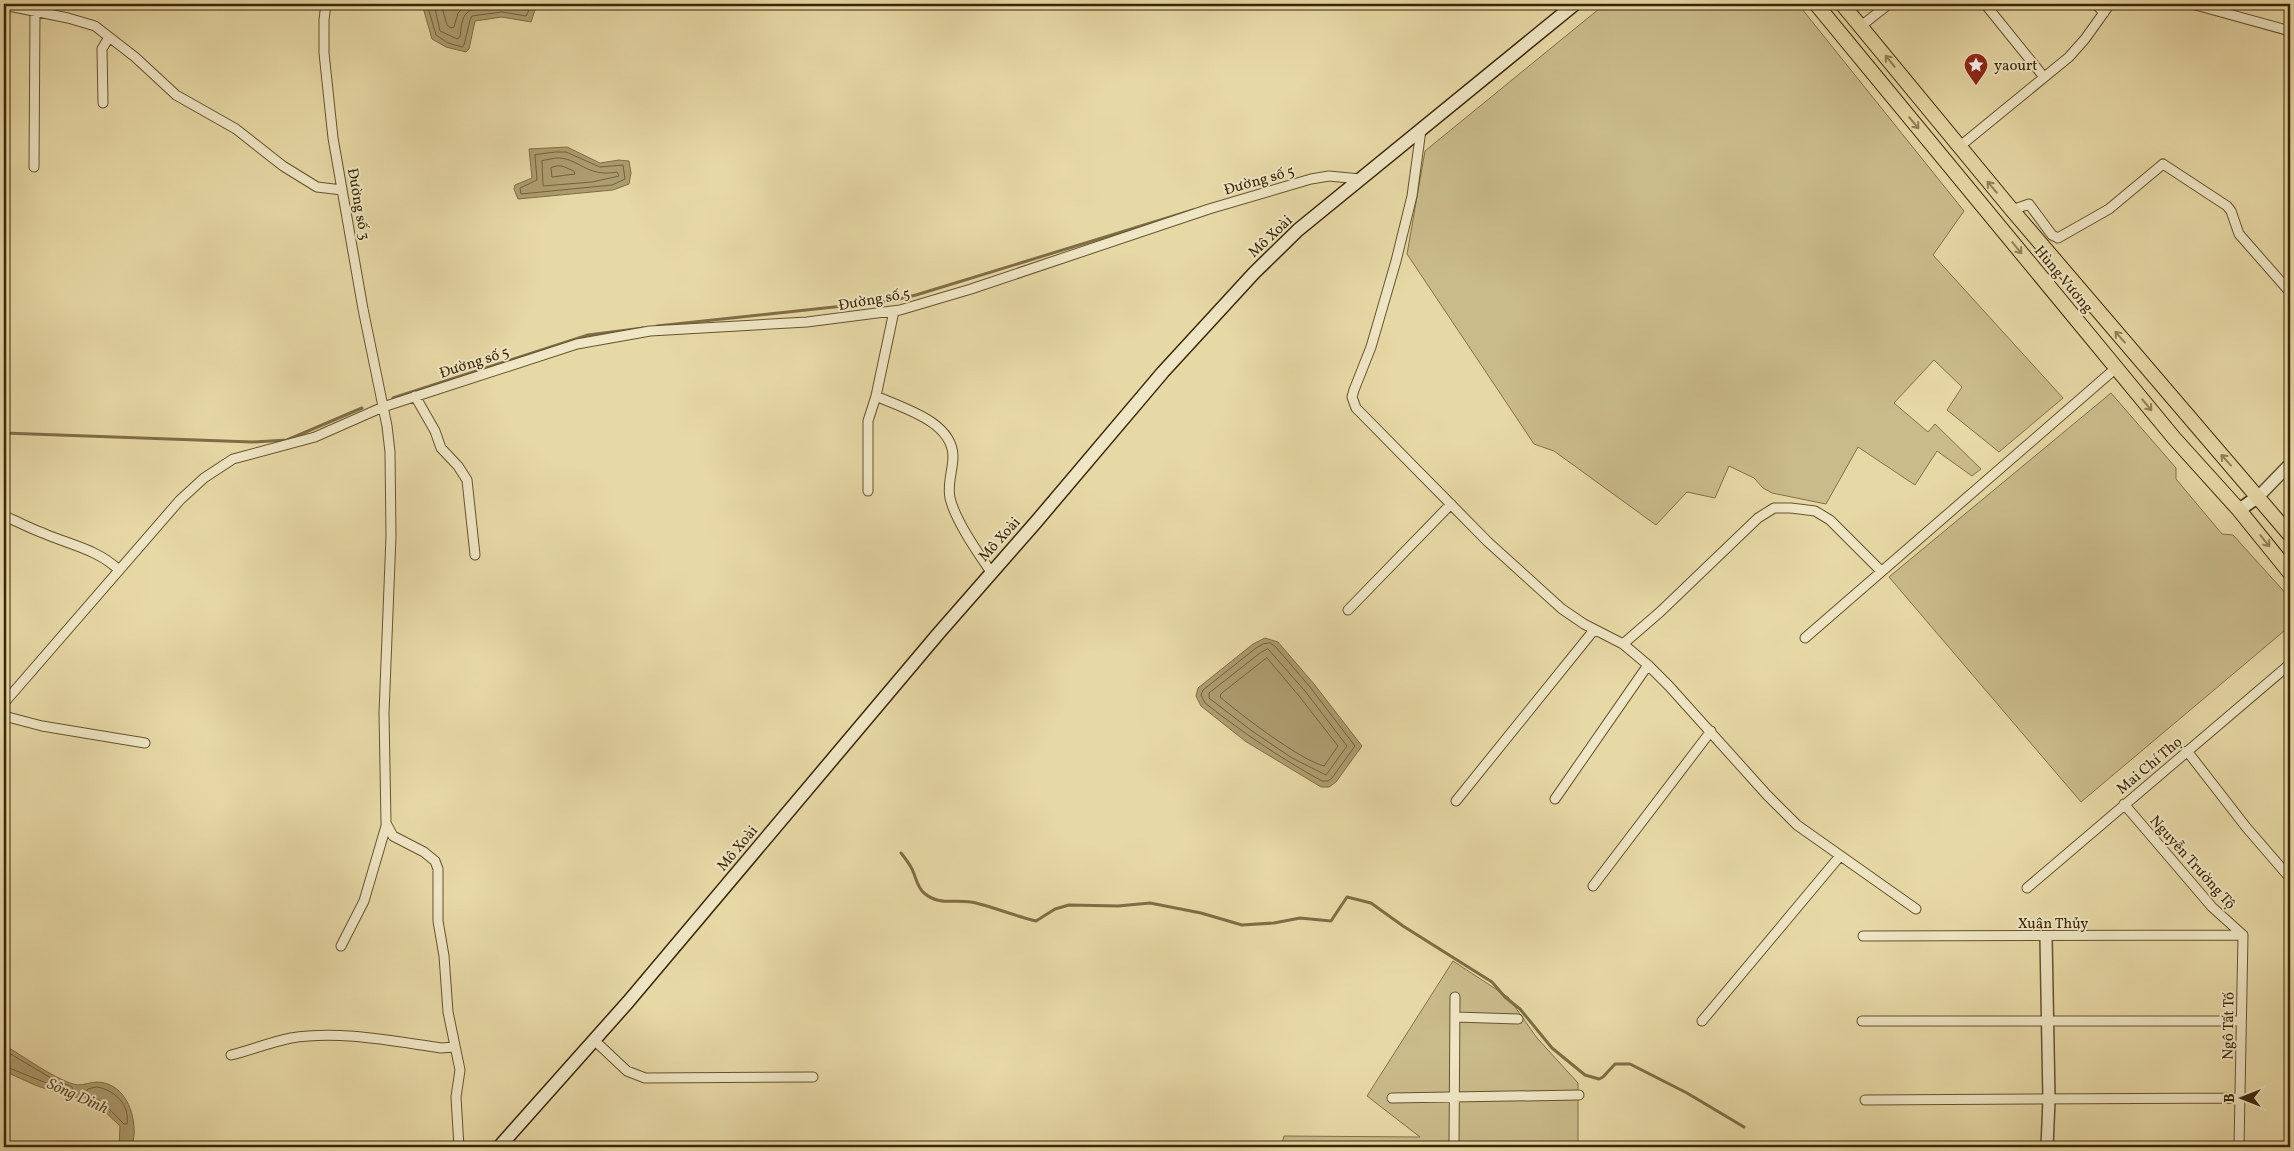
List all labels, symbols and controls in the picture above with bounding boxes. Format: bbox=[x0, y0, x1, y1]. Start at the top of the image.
place icon: yaourt bbox=[1963, 52, 1989, 86]
one-way arrow bbox=[1884, 54, 1895, 67]
place label: yaourt bbox=[1994, 56, 2038, 77]
one-way arrow bbox=[1908, 116, 1919, 129]
street label: Đường số 5 bbox=[1222, 161, 1297, 202]
street label: Đường số 3 bbox=[341, 167, 374, 242]
one-way arrow bbox=[1987, 180, 1998, 193]
street label: Mô Xoài bbox=[1244, 211, 1298, 263]
one-way arrow bbox=[2012, 241, 2023, 254]
street label: Hùng Vương bbox=[2028, 242, 2098, 318]
street label: Đường số 5 bbox=[837, 284, 912, 317]
one-way arrow bbox=[2115, 331, 2126, 344]
street label: Đường số 5 bbox=[437, 342, 512, 385]
one-way arrow bbox=[2142, 399, 2153, 412]
one-way arrow bbox=[2220, 454, 2232, 467]
street label: Mô Xoài bbox=[974, 513, 1026, 567]
one-way arrow bbox=[2259, 535, 2270, 548]
street label: Mai Chí Thọ bbox=[2113, 732, 2187, 800]
street label: Nguyễn Trường Tộ bbox=[2144, 811, 2240, 915]
street label: Mô Xoài bbox=[713, 822, 764, 876]
street label: Xuân Thủy bbox=[2018, 914, 2088, 935]
street label: Ngô Tất Tố bbox=[2218, 992, 2241, 1060]
water label: Sông Dinh bbox=[43, 1074, 111, 1120]
north arrow bbox=[2216, 1074, 2266, 1124]
text: B bbox=[2221, 1093, 2240, 1103]

